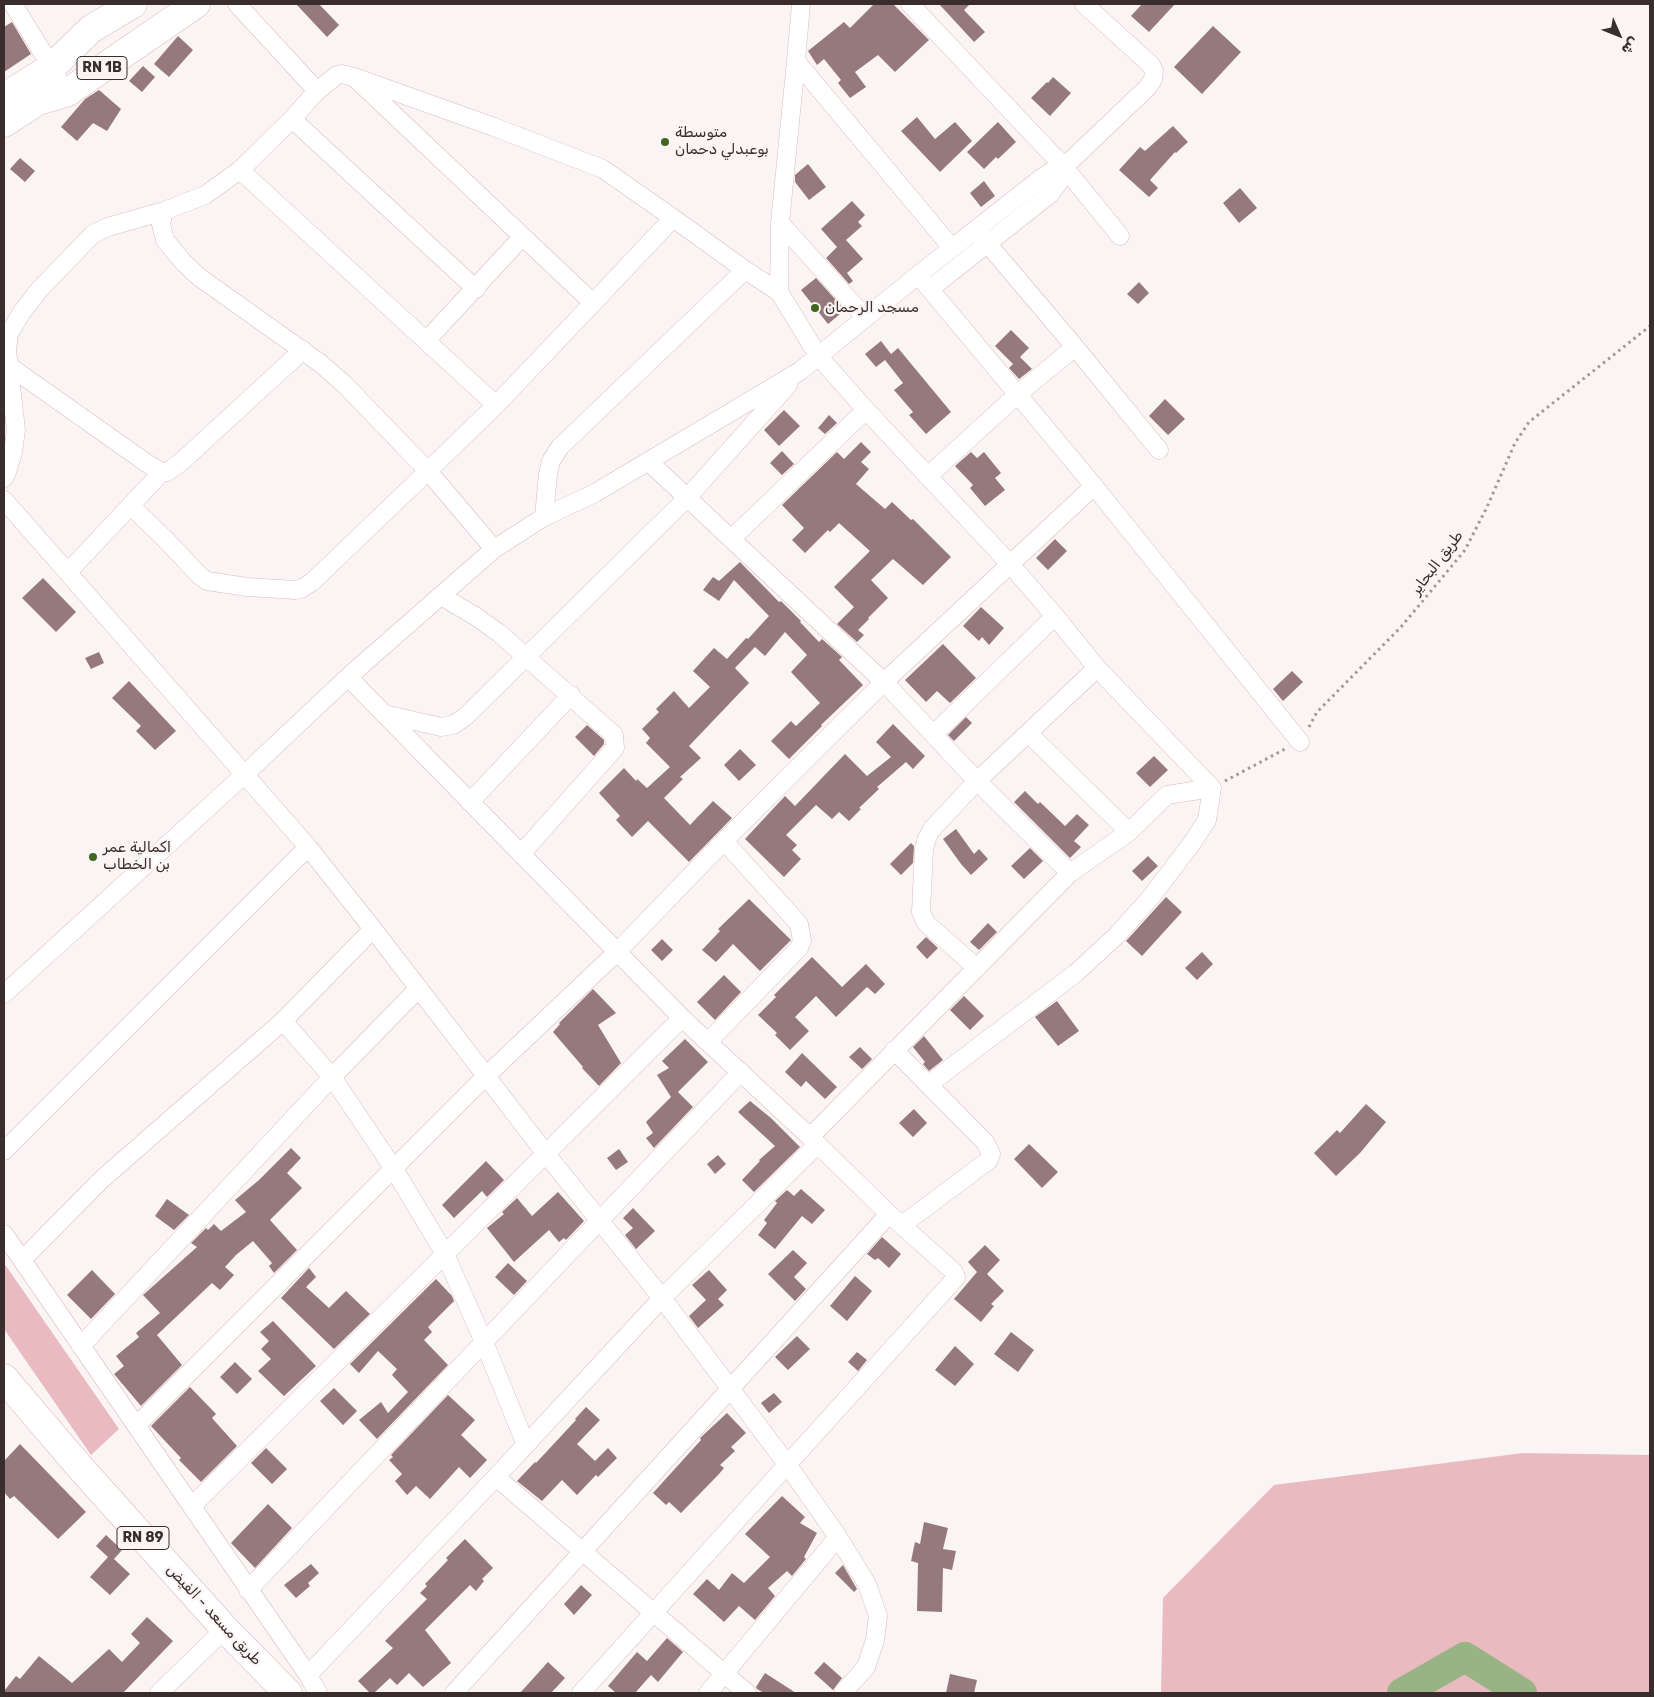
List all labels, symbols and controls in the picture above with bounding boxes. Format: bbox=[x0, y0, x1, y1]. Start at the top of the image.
north arrow bbox=[1594, 10, 1644, 60]
text: ش bbox=[1618, 33, 1642, 58]
road number: RN 1B bbox=[77, 56, 127, 80]
place label: متوسطة بوعبدلي دحمان bbox=[675, 124, 769, 159]
marker: متوسطة بوعبدلي دحمان bbox=[659, 136, 671, 148]
place label: مسجد الرحمان bbox=[825, 299, 919, 317]
marker: مسجد الرحمان bbox=[809, 302, 821, 314]
street label: طريق البحاير bbox=[1407, 527, 1467, 599]
place label: اكمالية عمر بن الخطاب bbox=[103, 839, 171, 874]
marker: اكمالية عمر بن الخطاب bbox=[87, 851, 99, 863]
road number: RN 89 bbox=[117, 1526, 169, 1550]
street label: طريق مسعد - الفيض bbox=[163, 1561, 265, 1669]

